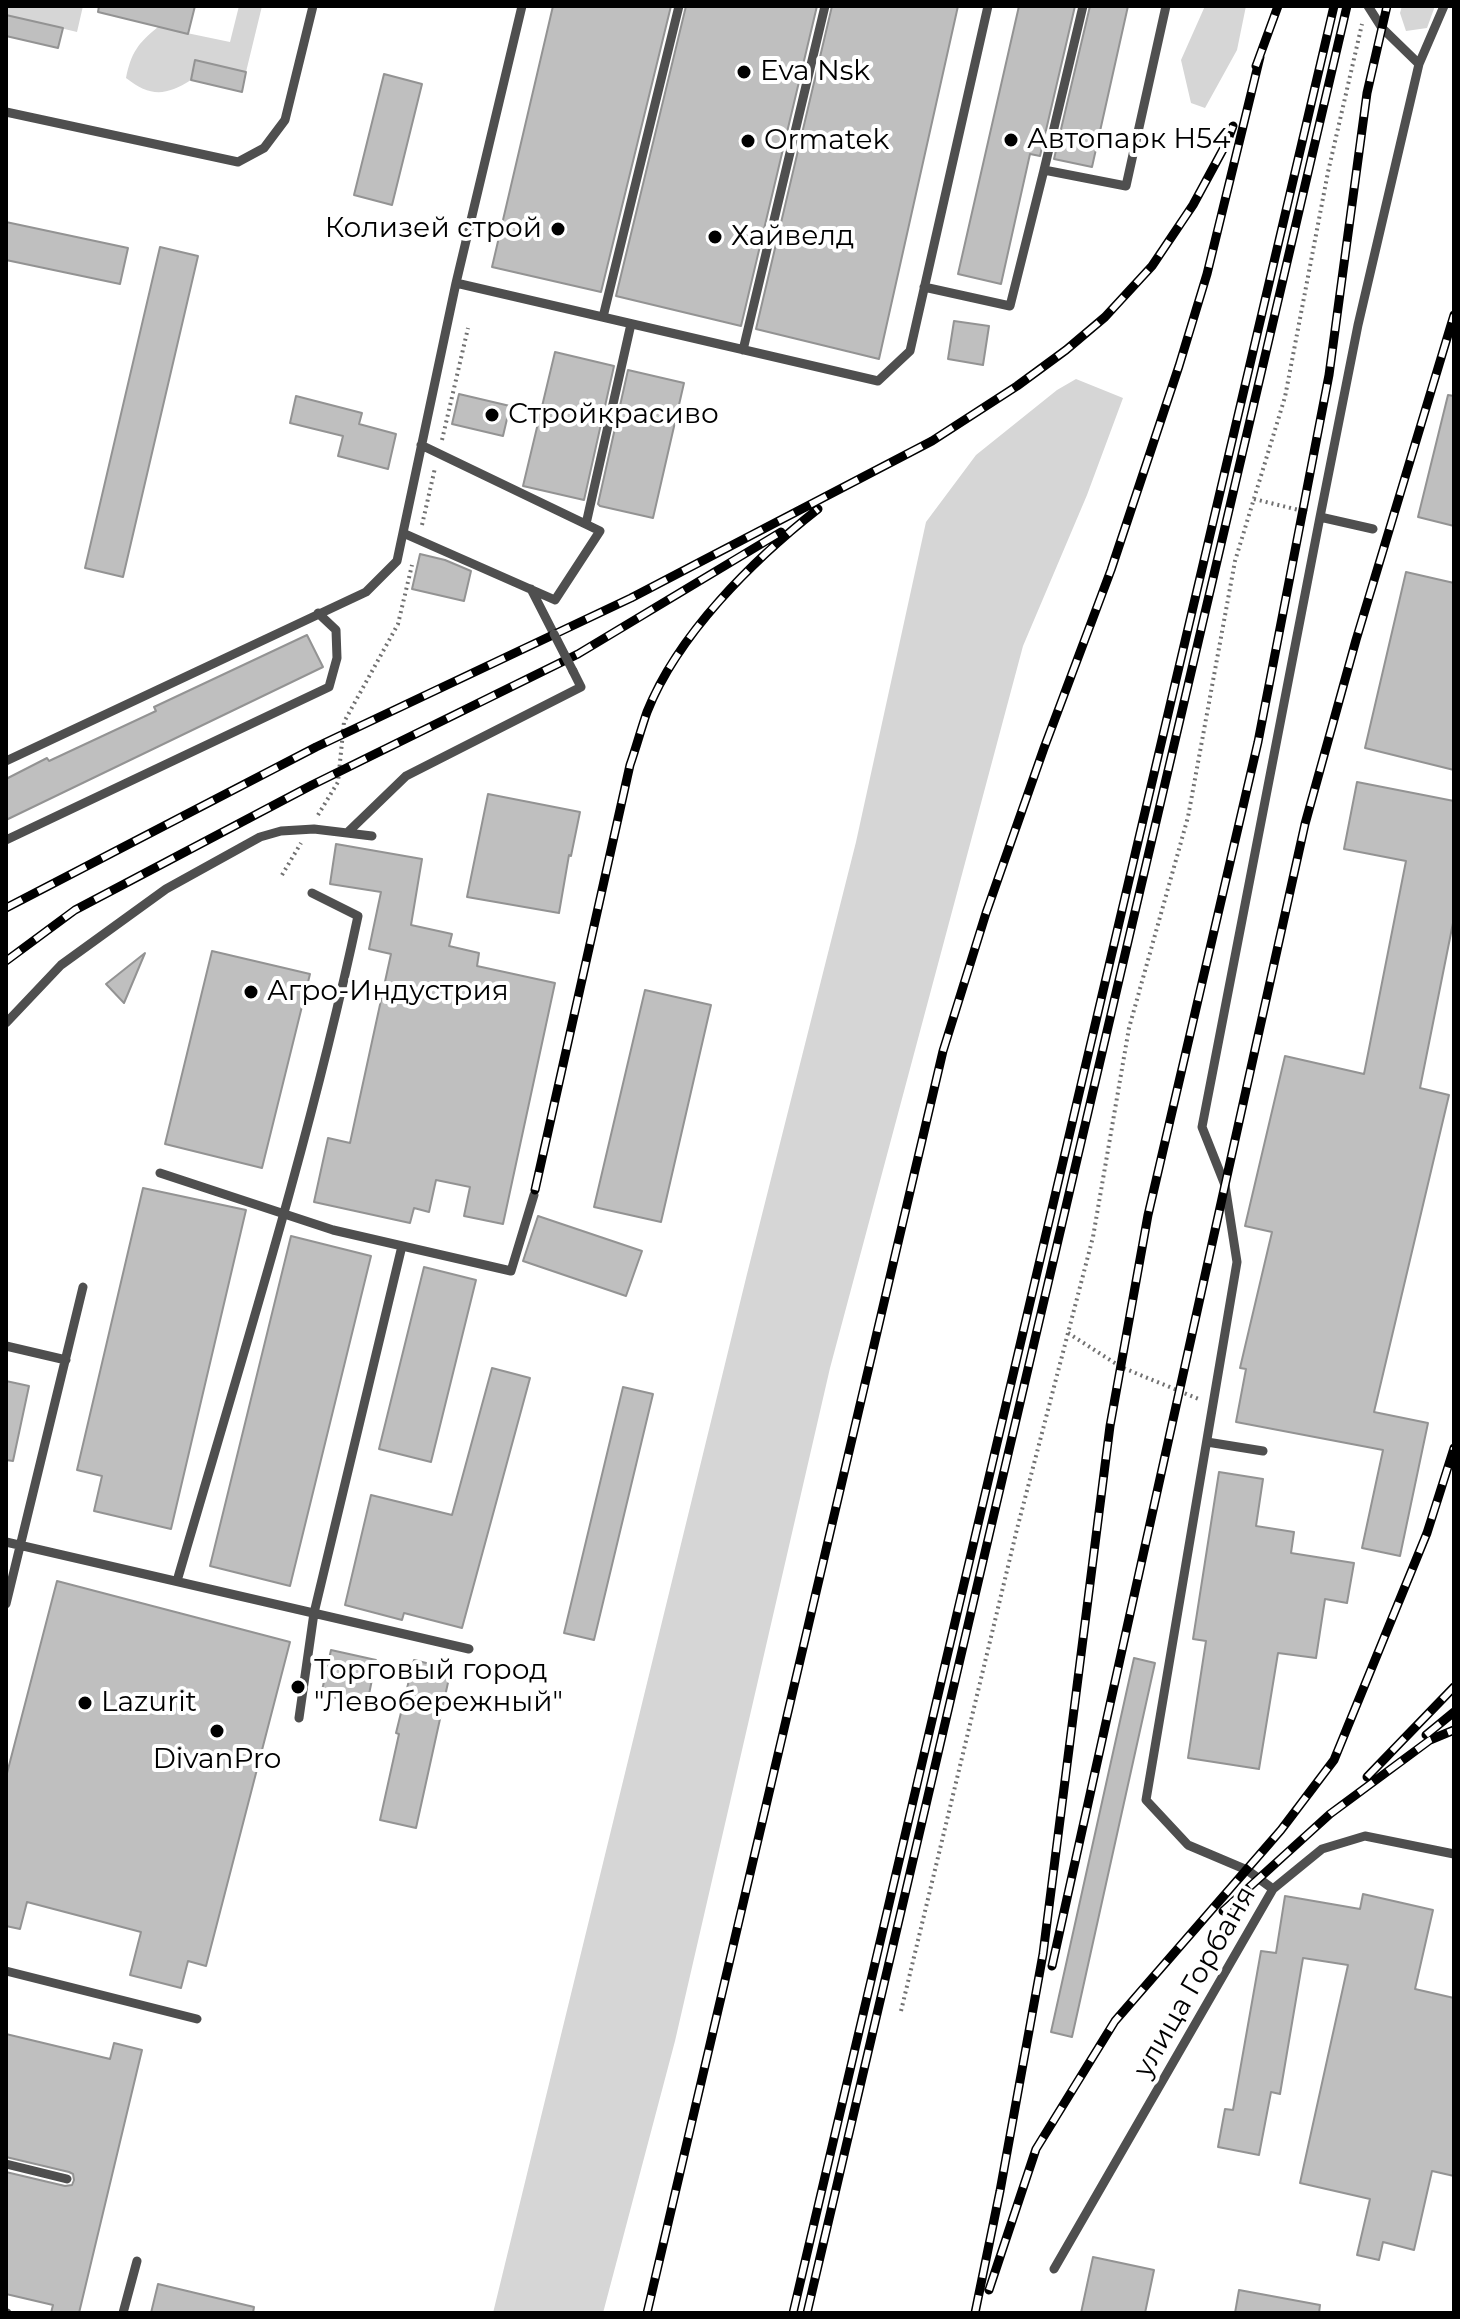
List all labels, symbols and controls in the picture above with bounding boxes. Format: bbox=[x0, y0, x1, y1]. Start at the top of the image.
place label: Eva Nsk bbox=[760, 55, 870, 89]
marker: Eva Nsk bbox=[735, 63, 753, 81]
place label: Автопарк Н54 bbox=[1027, 123, 1231, 157]
place label: Ormatek bbox=[764, 124, 889, 158]
marker: Автопарк Н54 bbox=[1002, 131, 1020, 149]
marker: Ormatek bbox=[739, 132, 757, 150]
place label: Колизей строй bbox=[325, 212, 542, 246]
marker: Колизей строй bbox=[549, 220, 567, 238]
place label: Хайвелд bbox=[731, 220, 854, 254]
marker: Хайвелд bbox=[706, 228, 724, 246]
place label: Стройкрасиво bbox=[508, 398, 719, 432]
marker: Стройкрасиво bbox=[483, 406, 501, 424]
place label: Агро-Индустрия bbox=[267, 975, 509, 1009]
marker: Агро-Индустрия bbox=[242, 983, 260, 1001]
place label: Торговый город "Левобережный" bbox=[314, 1654, 563, 1720]
marker: Торговый город "Левобережный" bbox=[289, 1678, 307, 1696]
place label: Lazurit bbox=[101, 1686, 197, 1720]
marker: Lazurit bbox=[76, 1694, 94, 1712]
marker: DivanPro bbox=[208, 1722, 226, 1740]
place label: DivanPro bbox=[153, 1743, 281, 1777]
street label: улица Горбаня bbox=[1127, 1881, 1263, 2083]

